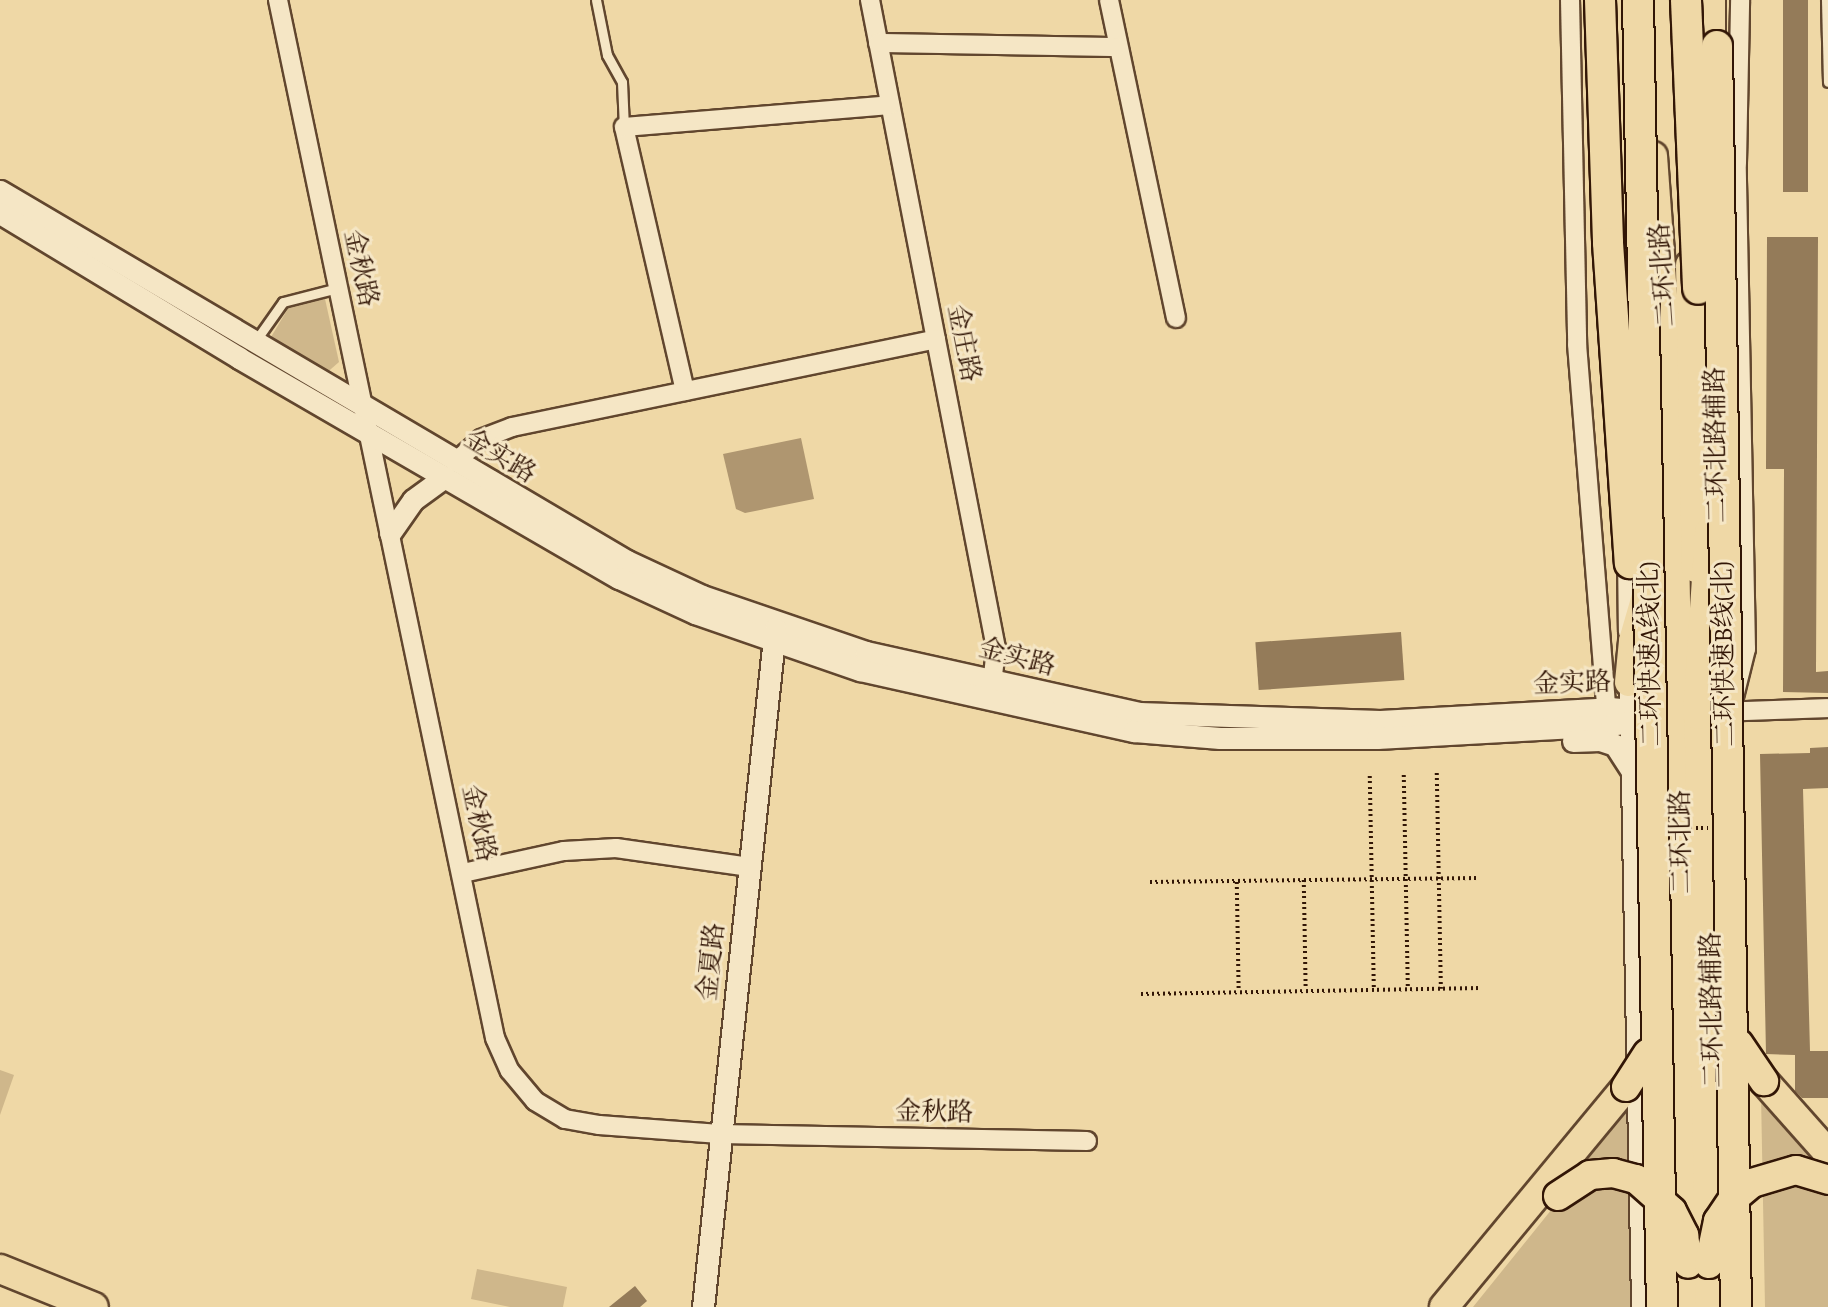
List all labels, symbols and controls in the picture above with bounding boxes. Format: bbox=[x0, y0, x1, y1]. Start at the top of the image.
street label: 二环北路 bbox=[1644, 222, 1682, 328]
street label: 金秋路 bbox=[338, 227, 384, 309]
street label: 金庄路 bbox=[941, 302, 987, 384]
street label: 二环北路辅路 bbox=[1699, 367, 1733, 523]
street label: 金实路 bbox=[459, 423, 541, 489]
street label: 二环快速A线(北) bbox=[1633, 561, 1667, 747]
street label: 二环快速B线(北) bbox=[1707, 561, 1741, 747]
street label: 金实路 bbox=[975, 632, 1059, 682]
street label: 金实路 bbox=[1532, 666, 1612, 700]
street label: 金秋路 bbox=[456, 782, 502, 864]
street label: 二环北路 bbox=[1664, 790, 1698, 894]
street label: 金夏路 bbox=[691, 922, 731, 1002]
street label: 二环北路辅路 bbox=[1695, 932, 1729, 1088]
street label: 金秋路 bbox=[895, 1096, 973, 1128]

